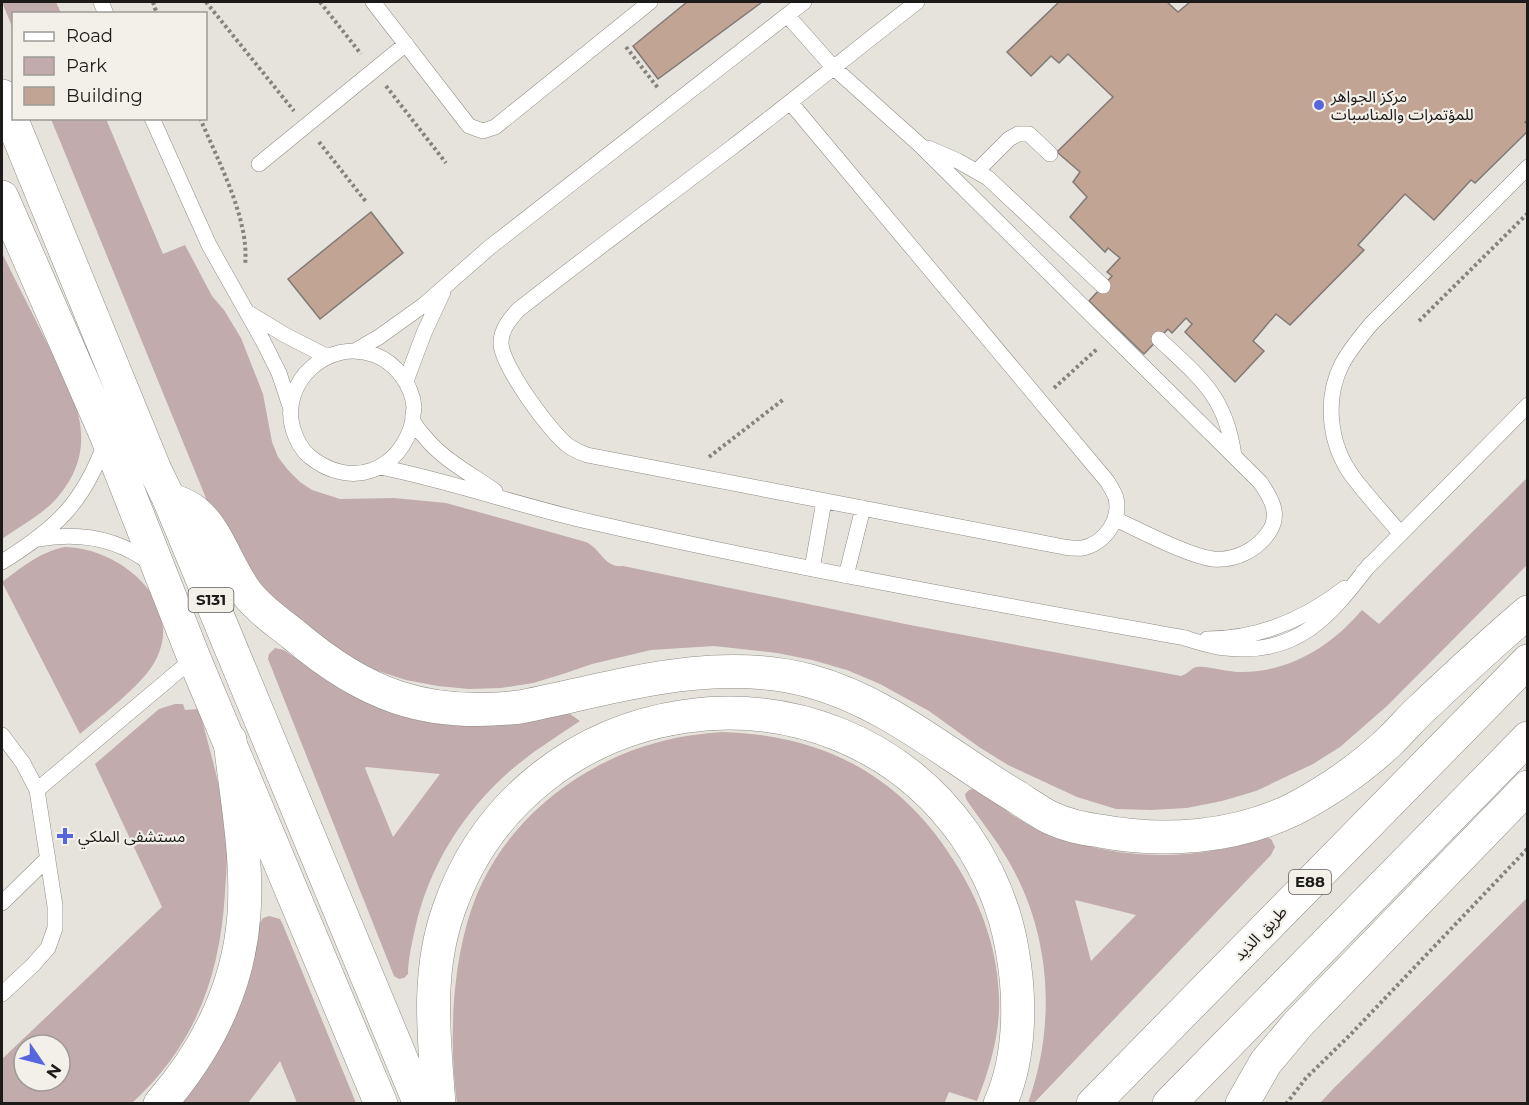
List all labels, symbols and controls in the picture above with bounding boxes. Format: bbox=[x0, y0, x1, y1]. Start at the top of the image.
legend bbox=[12, 12, 207, 120]
text: Road bbox=[66, 25, 113, 47]
text: Park bbox=[66, 55, 107, 77]
text: Building bbox=[66, 85, 143, 107]
place label: مركز الجواهر للمؤتمرات والمناسبات bbox=[1330, 87, 1474, 124]
marker: مركز الجواهر للمؤتمرات والمناسبات bbox=[1312, 98, 1326, 112]
road number: S131 bbox=[188, 588, 234, 612]
marker: مستشفى الملكي bbox=[56, 827, 74, 845]
place label: مستشفى الملكي bbox=[78, 827, 185, 849]
road number: E88 bbox=[1289, 870, 1331, 894]
street label: طريق الذيد bbox=[1230, 902, 1292, 965]
north arrow bbox=[12, 1033, 72, 1093]
text: N bbox=[42, 1061, 65, 1082]

